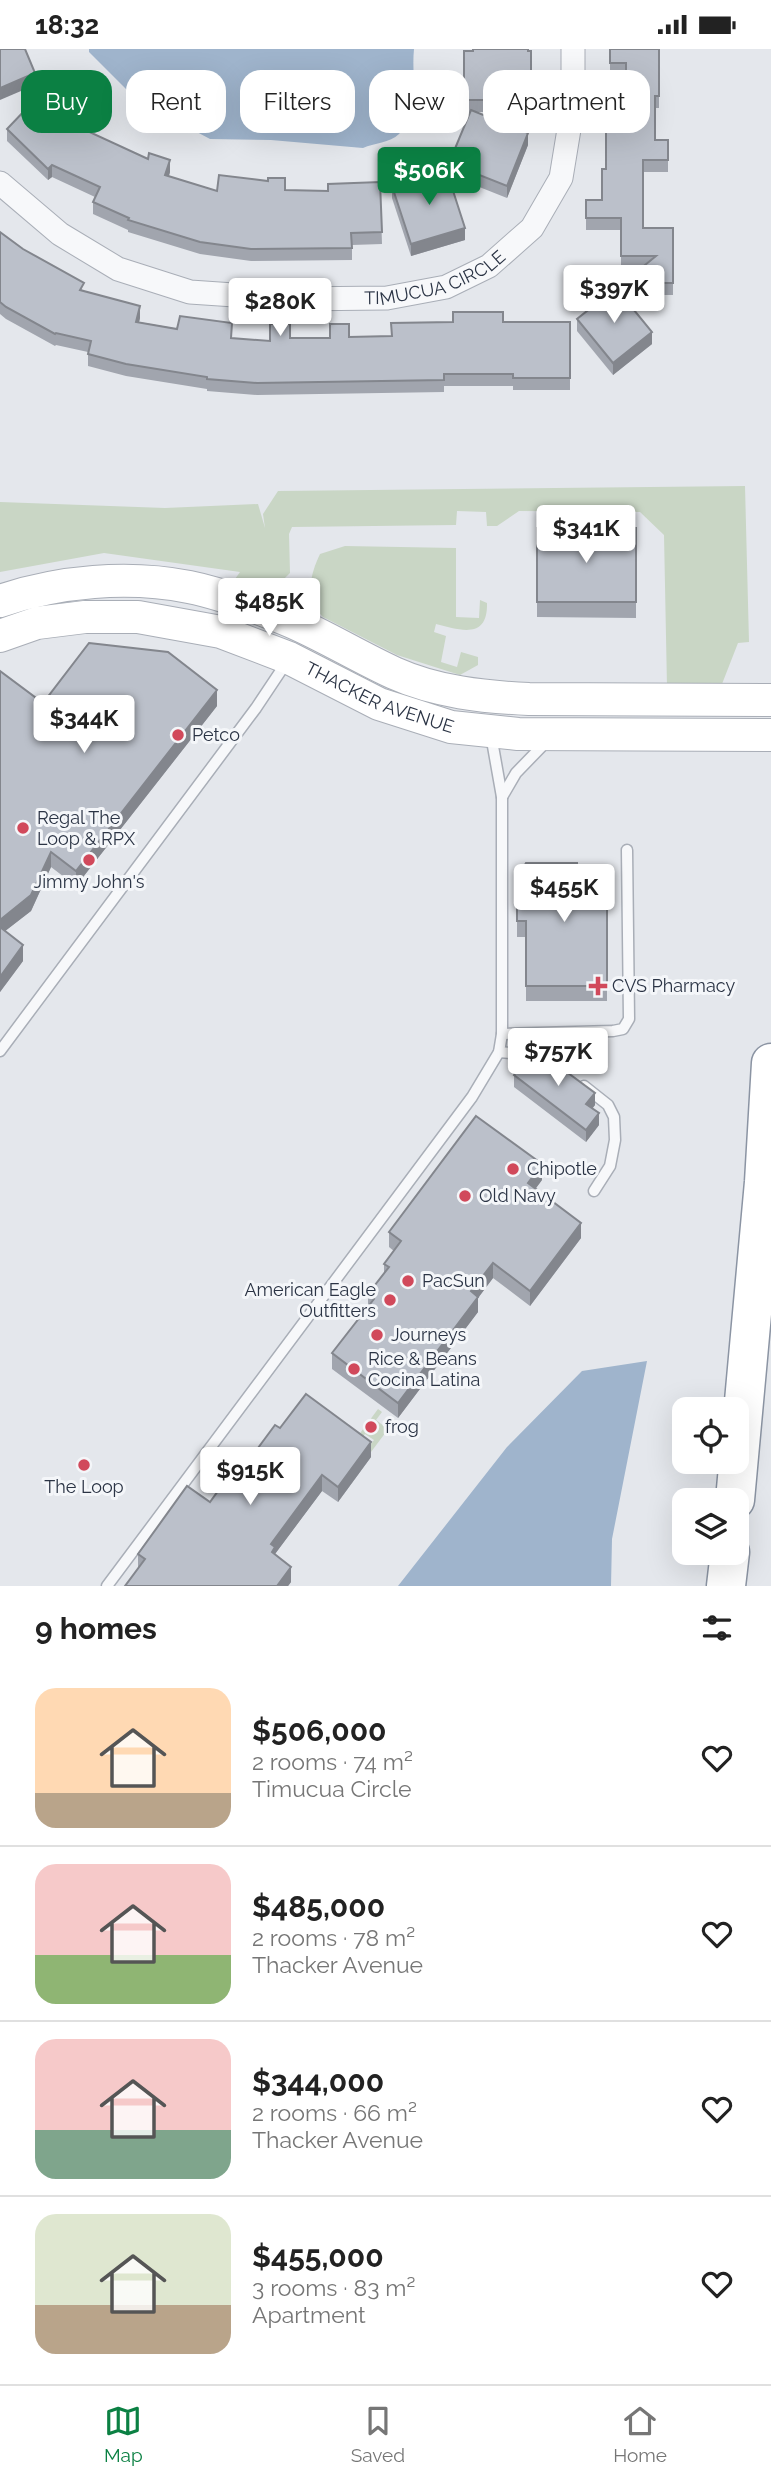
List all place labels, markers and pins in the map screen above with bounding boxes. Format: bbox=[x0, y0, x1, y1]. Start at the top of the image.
pin: $506K bbox=[380, 148, 478, 207]
pin: $397K bbox=[565, 265, 663, 325]
pin: $280K bbox=[231, 279, 329, 338]
pin: $341K bbox=[537, 505, 635, 565]
pin: $485K bbox=[220, 579, 318, 638]
pin: $344K bbox=[35, 695, 133, 755]
place label: Petco bbox=[192, 724, 240, 745]
marker: Petco bbox=[170, 727, 186, 743]
place label: Regal The Loop & RPX bbox=[37, 807, 136, 849]
marker: Regal The Loop & RPX bbox=[15, 820, 31, 836]
marker: Jimmy John's bbox=[81, 852, 97, 868]
pin: $455K bbox=[515, 865, 613, 924]
place label: Jimmy John's bbox=[34, 871, 145, 892]
place label: CVS Pharmacy bbox=[612, 975, 735, 996]
marker: CVS Pharmacy bbox=[590, 978, 606, 994]
pin: $757K bbox=[509, 1028, 607, 1088]
place label: Chipotle bbox=[527, 1158, 597, 1179]
marker: Chipotle bbox=[505, 1161, 521, 1177]
place label: Old Navy bbox=[479, 1185, 556, 1206]
marker: Old Navy bbox=[457, 1188, 473, 1204]
place label: PacSun bbox=[422, 1270, 485, 1291]
marker: PacSun bbox=[400, 1273, 416, 1289]
place label: American Eagle Outfitters bbox=[244, 1279, 376, 1321]
marker: American Eagle Outfitters bbox=[382, 1292, 398, 1308]
place label: Journeys bbox=[391, 1324, 467, 1345]
marker: Journeys bbox=[369, 1327, 385, 1343]
place label: Rice & Beans Cocina Latina bbox=[368, 1348, 480, 1390]
marker: Rice & Beans Cocina Latina bbox=[346, 1361, 362, 1377]
place label: frog bbox=[385, 1416, 419, 1437]
marker: frog bbox=[363, 1419, 379, 1435]
pin: $915K bbox=[201, 1447, 299, 1507]
marker: The Loop bbox=[76, 1457, 92, 1473]
place label: The Loop bbox=[44, 1476, 124, 1497]

